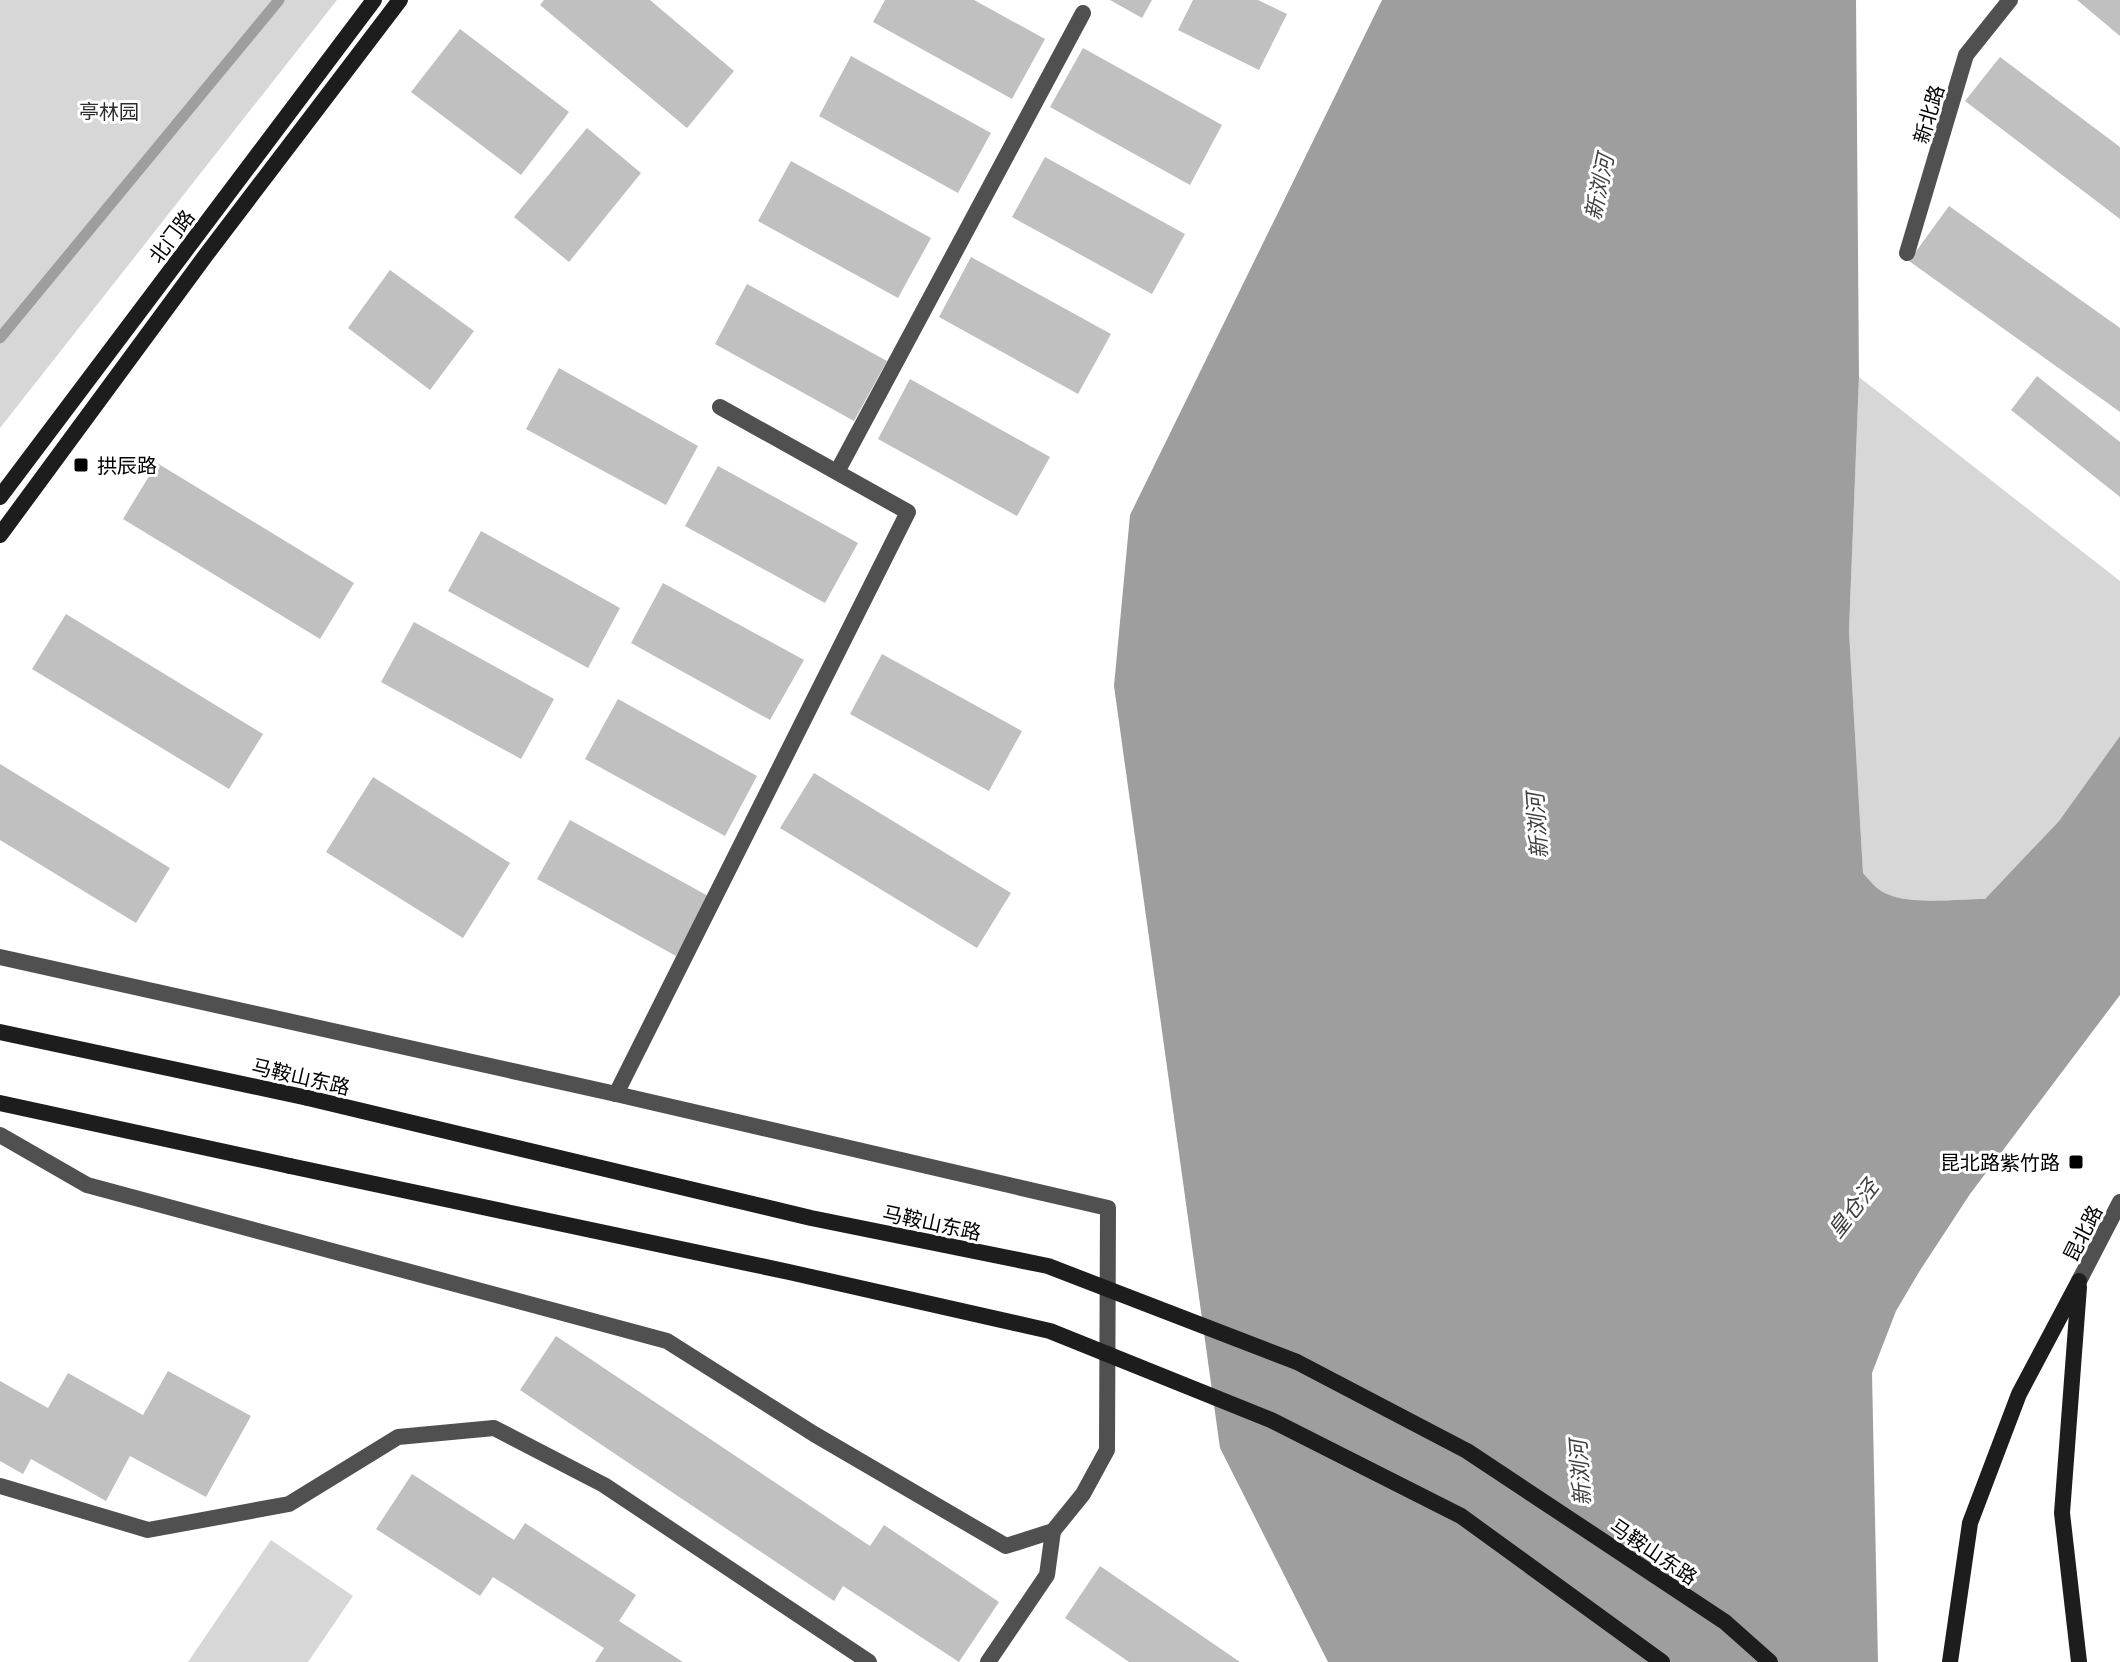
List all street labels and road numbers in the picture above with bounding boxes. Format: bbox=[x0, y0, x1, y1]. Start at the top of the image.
street label: 新北路 bbox=[1908, 82, 1948, 146]
street label: 北门路 bbox=[143, 205, 199, 267]
street label: 马鞍山东路 bbox=[250, 1053, 352, 1099]
street label: 马鞍山东路 bbox=[881, 1200, 983, 1244]
street label: 昆北路 bbox=[2058, 1201, 2106, 1265]
street label: 马鞍山东路 bbox=[1606, 1513, 1702, 1589]

